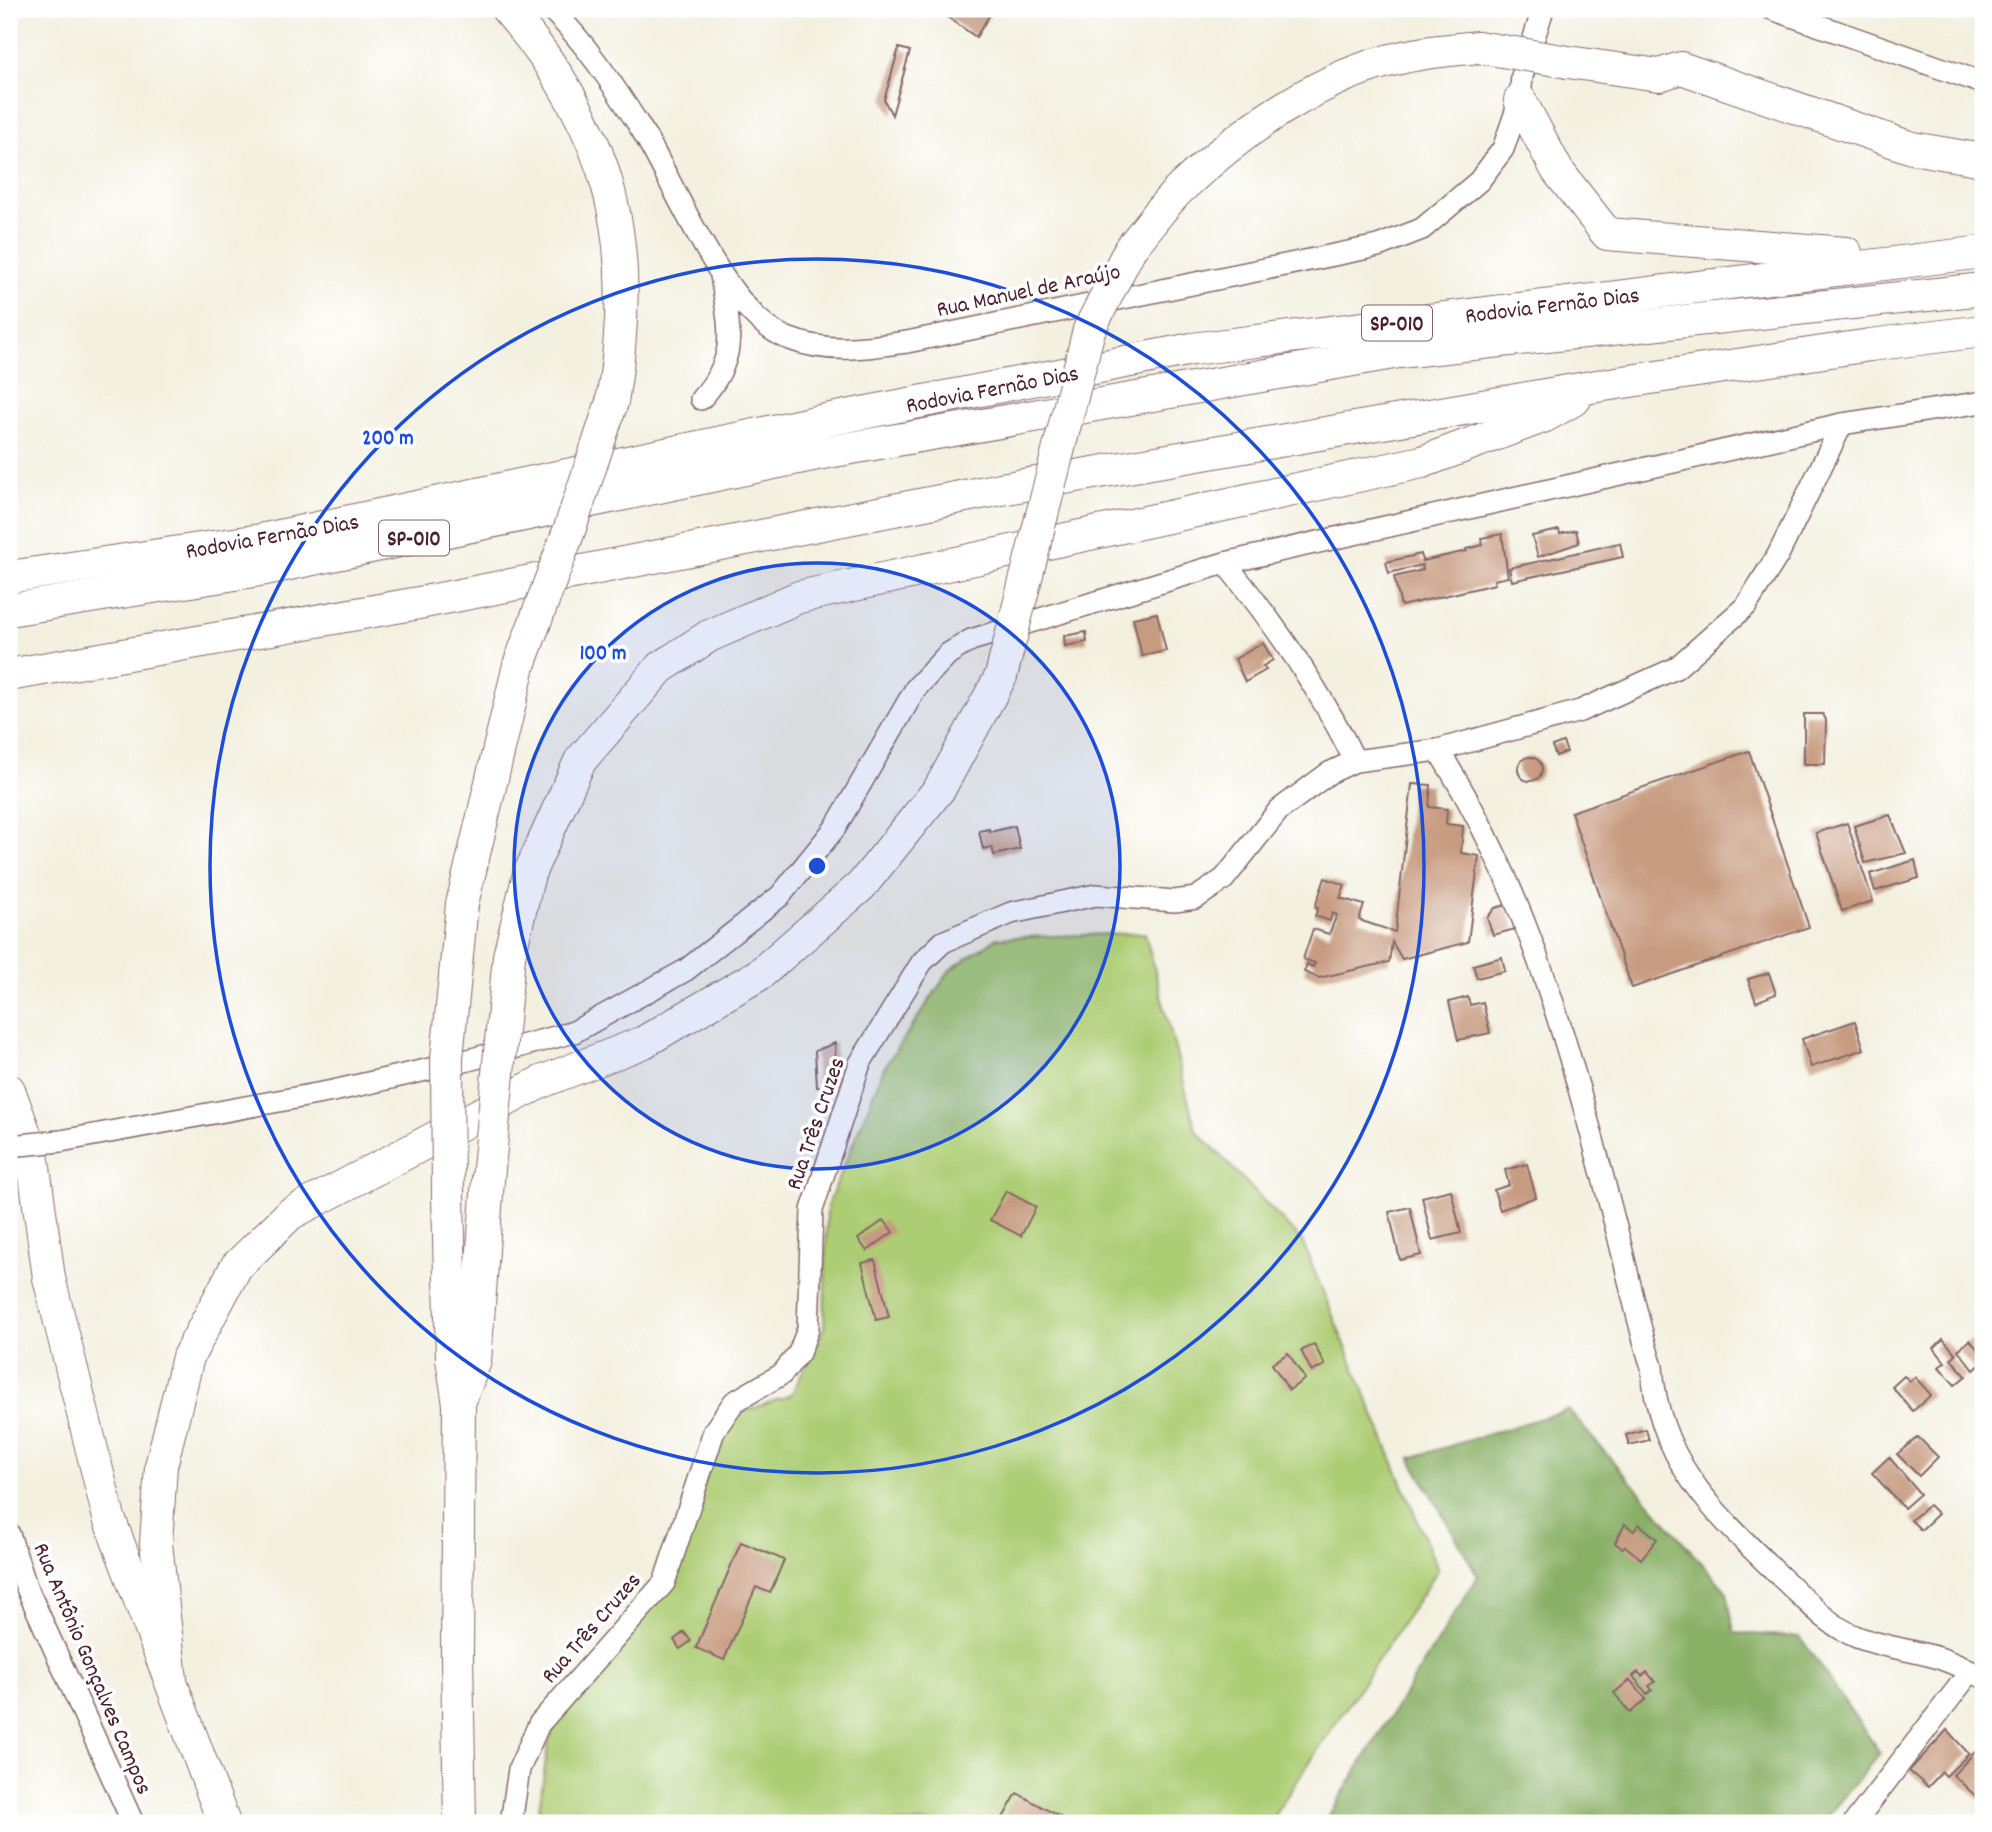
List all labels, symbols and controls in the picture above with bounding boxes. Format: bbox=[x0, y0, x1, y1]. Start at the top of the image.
street label: Rua Manuel de Araújo bbox=[934, 257, 1124, 328]
street label: Rodovia Fernão Dias bbox=[1463, 280, 1641, 335]
road number: SP-010 bbox=[1362, 306, 1432, 340]
street label: Rodovia Fernão Dias bbox=[903, 359, 1082, 424]
text: 200 m bbox=[362, 425, 414, 455]
street label: Rodovia Fernão Dias bbox=[183, 507, 362, 570]
road number: SP-010 bbox=[379, 520, 449, 556]
text: 100 m bbox=[580, 640, 626, 670]
centre of rings bbox=[805, 854, 829, 878]
street label: Rua Três Cruzes bbox=[779, 1053, 855, 1195]
street label: Rua Antônio Gonçalves Campos bbox=[23, 1538, 159, 1800]
street label: Rua Três Cruzes bbox=[535, 1566, 650, 1692]

